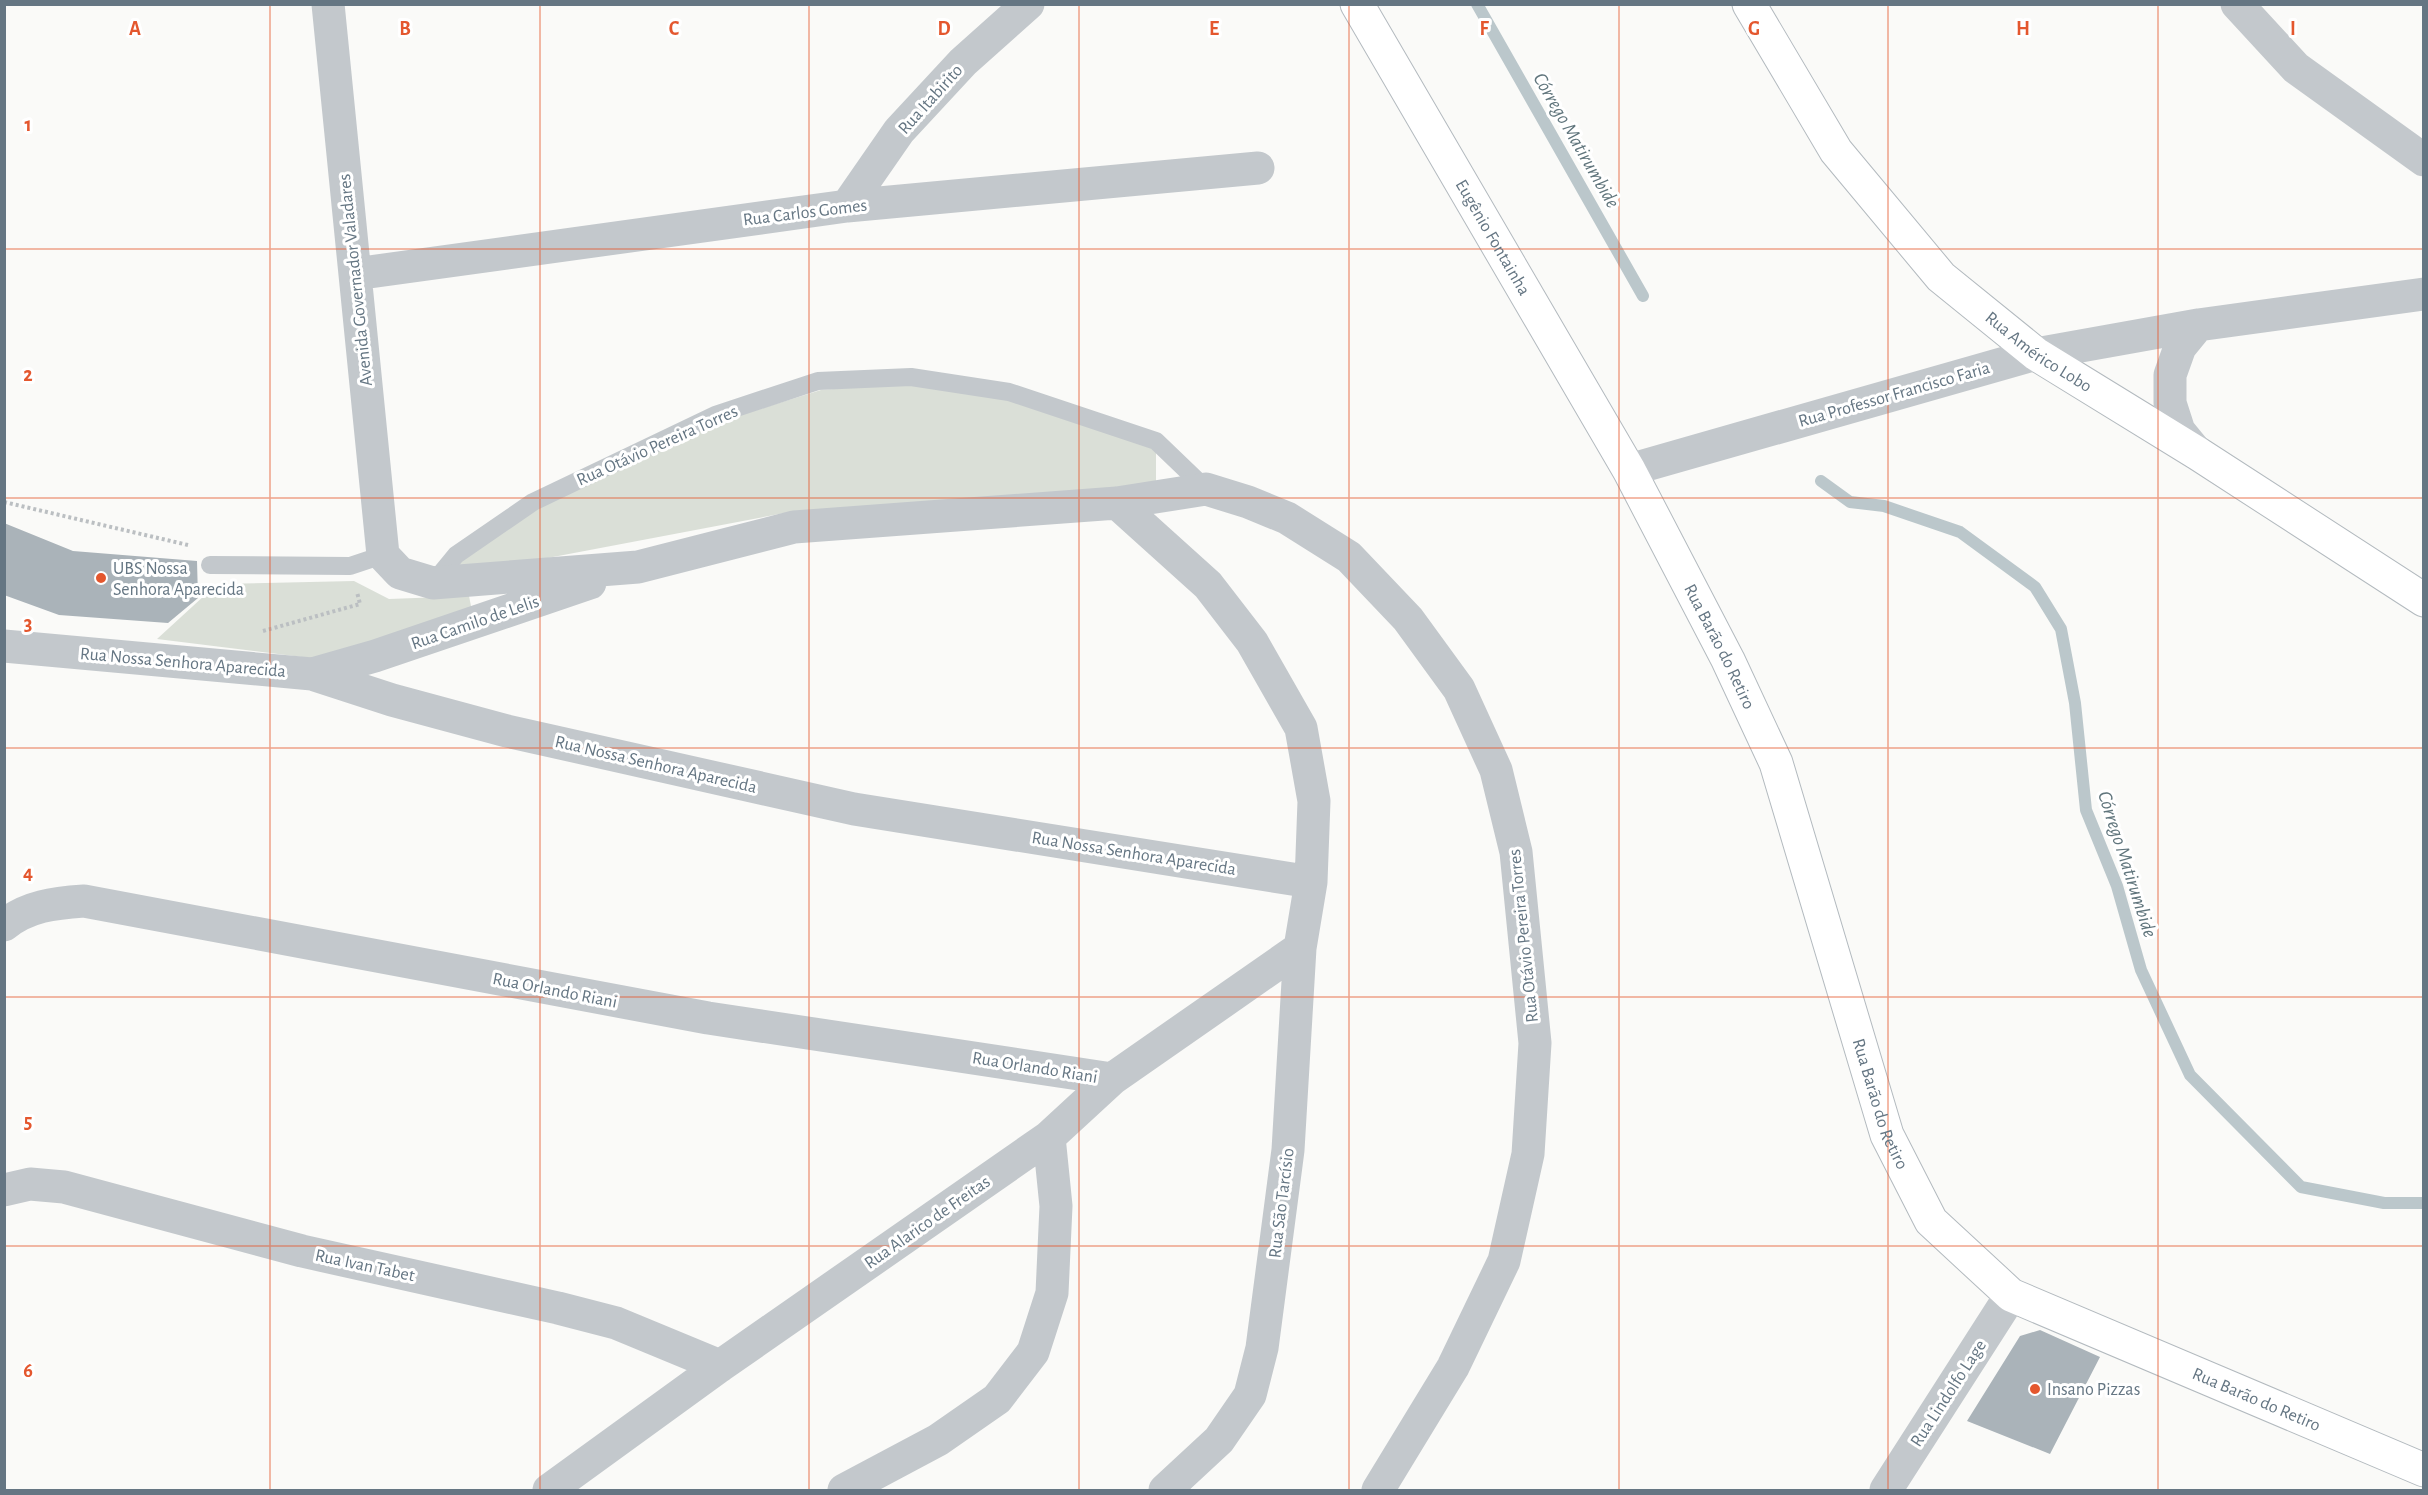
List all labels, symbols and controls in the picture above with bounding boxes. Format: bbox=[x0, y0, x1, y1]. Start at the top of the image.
text: A bbox=[129, 19, 141, 39]
text: B bbox=[399, 19, 411, 39]
text: C bbox=[669, 19, 680, 39]
text: D bbox=[937, 19, 951, 39]
text: E bbox=[1209, 19, 1219, 39]
text: F bbox=[1479, 19, 1489, 39]
text: G bbox=[1748, 19, 1760, 39]
text: H bbox=[2016, 19, 2030, 39]
text: I bbox=[2290, 19, 2296, 39]
street label: Rua Itabirito bbox=[895, 61, 967, 138]
water label: Córrego Matirumbide bbox=[1529, 69, 1623, 212]
text: 1 bbox=[24, 115, 32, 135]
street label: Avenida Governador Valadares bbox=[336, 173, 376, 387]
street label: Eugênio Fontainha bbox=[1452, 177, 1533, 299]
street label: Rua Carlos Gomes bbox=[742, 196, 868, 230]
street label: Rua Américo Lobo bbox=[1981, 309, 2095, 396]
street label: Rua Professor Francisco Faria bbox=[1796, 359, 1992, 431]
text: 2 bbox=[23, 365, 33, 385]
street label: Rua Otávio Pereira Torres bbox=[574, 402, 741, 490]
place label: UBS Nossa Senhora Aparecida bbox=[113, 560, 244, 599]
marker: UBS Nossa Senhora Aparecida bbox=[94, 571, 108, 585]
street label: Rua Barão do Retiro bbox=[1680, 581, 1758, 712]
street label: Rua Camilo de Lelis bbox=[409, 593, 542, 653]
text: 3 bbox=[24, 614, 32, 634]
street label: Rua Nossa Senhora Aparecida bbox=[79, 645, 287, 681]
street label: Rua Nossa Senhora Aparecida bbox=[553, 733, 758, 797]
water label: Córrego Matirumbide bbox=[2094, 789, 2160, 940]
street label: Rua Nossa Senhora Aparecida bbox=[1030, 829, 1237, 879]
street label: Rua Otávio Pereira Torres bbox=[1506, 848, 1542, 1023]
text: 4 bbox=[23, 863, 33, 883]
street label: Rua Orlando Riani bbox=[491, 970, 619, 1012]
street label: Rua Barão do Retiro bbox=[1849, 1037, 1911, 1173]
street label: Rua Orlando Riani bbox=[971, 1049, 1099, 1087]
text: 5 bbox=[24, 1112, 32, 1132]
street label: Rua São Tarcísio bbox=[1266, 1147, 1298, 1259]
street label: Rua Alarico de Freitas bbox=[861, 1173, 994, 1273]
street label: Rua Ivan Tabet bbox=[313, 1247, 416, 1285]
street label: Rua Lindolfo Lage bbox=[1908, 1337, 1990, 1450]
text: 6 bbox=[23, 1361, 33, 1381]
street label: Rua Barão do Retiro bbox=[2190, 1365, 2323, 1435]
place label: Insano Pizzas bbox=[2047, 1381, 2140, 1399]
marker: Insano Pizzas bbox=[2028, 1382, 2042, 1396]

